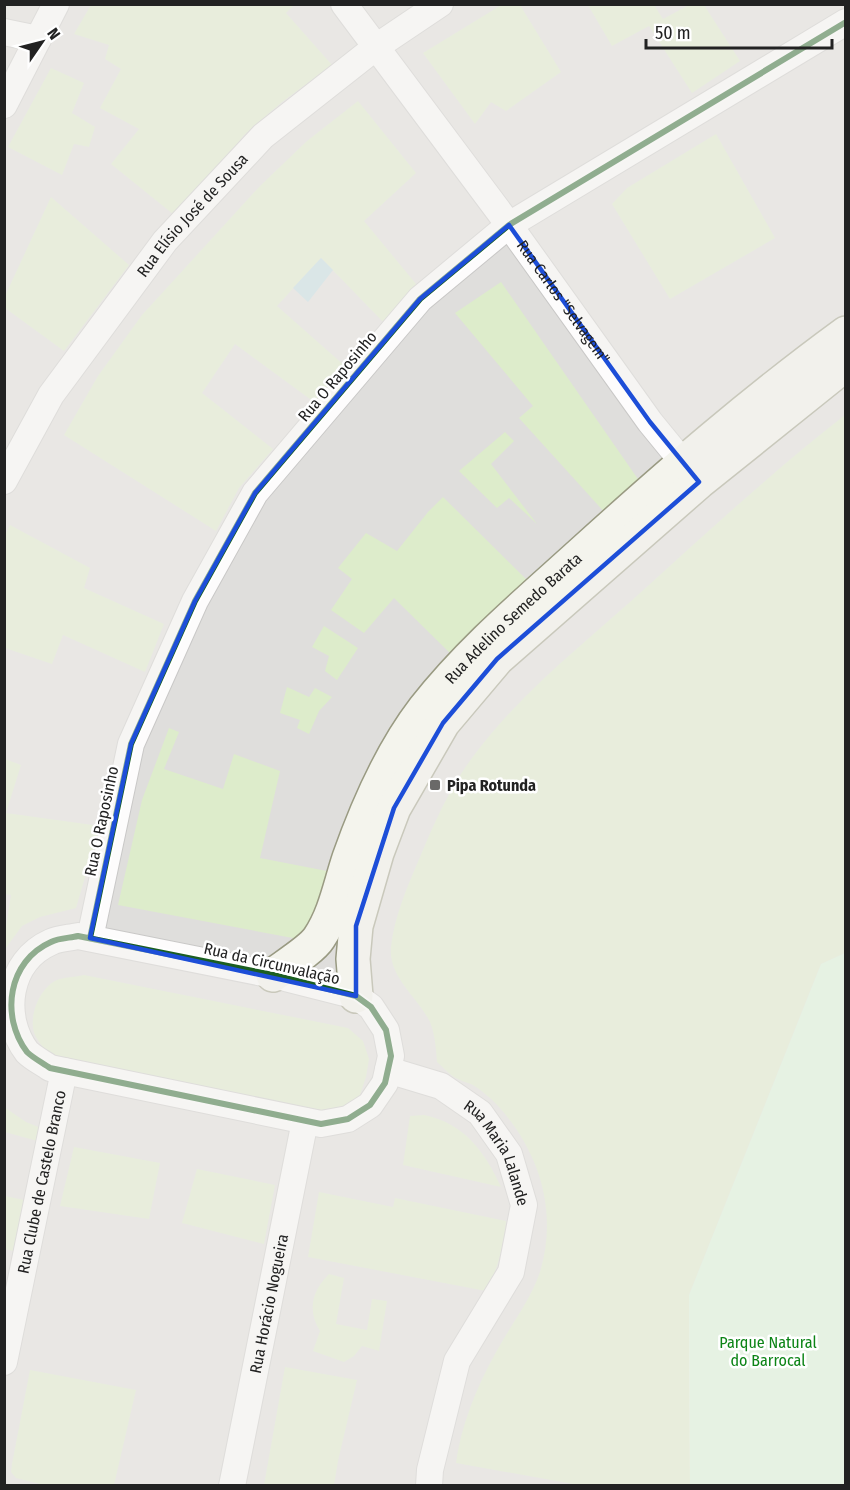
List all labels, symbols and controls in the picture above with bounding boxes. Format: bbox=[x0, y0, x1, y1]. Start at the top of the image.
north arrow bbox=[12, 12, 72, 72]
scale bar bbox=[646, 12, 832, 50]
text: 50 m bbox=[655, 22, 691, 44]
text: N bbox=[43, 24, 64, 43]
street label: Rua Elísio José de Sousa bbox=[133, 150, 252, 281]
street label: Rua Carlos "Selvagem" bbox=[513, 236, 614, 367]
street label: Rua O Raposinho bbox=[294, 327, 381, 425]
street label: Rua Adelino Semedo Barata bbox=[441, 549, 586, 688]
street label: Rua O Raposinho bbox=[81, 764, 122, 878]
place label: Pipa Rotunda bbox=[447, 776, 536, 795]
marker: Pipa Rotunda bbox=[428, 778, 442, 792]
street label: Rua da Circunvalação bbox=[202, 939, 342, 988]
street label: Rua Clube de Castelo Branco bbox=[13, 1089, 70, 1275]
street label: Rua Maria Lalande bbox=[460, 1096, 533, 1208]
street label: Rua Horácio Nogueira bbox=[246, 1232, 292, 1375]
park label: Parque Natural do Barrocal bbox=[719, 1333, 817, 1370]

